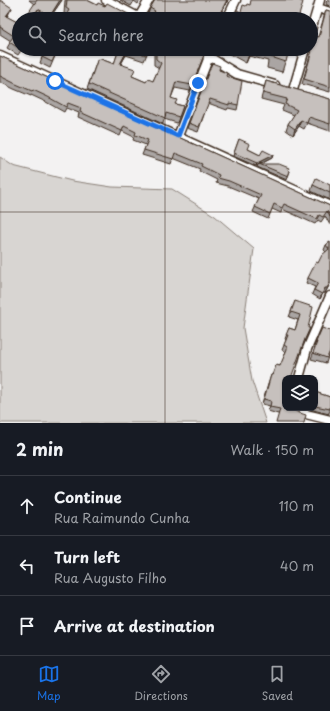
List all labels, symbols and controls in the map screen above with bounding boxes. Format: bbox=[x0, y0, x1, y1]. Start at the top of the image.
search box bbox=[12, 12, 318, 56]
icon: search bbox=[26, 23, 48, 45]
text: Search here bbox=[58, 23, 144, 46]
route start bbox=[46, 72, 64, 90]
route end bbox=[189, 74, 207, 92]
map controls bbox=[282, 375, 318, 411]
button: layers bbox=[282, 375, 318, 411]
text: 2 min bbox=[16, 436, 63, 462]
text: Walk · 150 m bbox=[230, 440, 314, 459]
text: Continue bbox=[54, 485, 122, 508]
icon: ahead bbox=[16, 495, 38, 517]
text: 110 m bbox=[279, 496, 314, 515]
text: Rua Raimundo Cunha bbox=[54, 508, 190, 527]
text: Turn left bbox=[54, 545, 120, 568]
icon: left bbox=[16, 555, 38, 577]
text: 40 m bbox=[280, 556, 314, 575]
text: Rua Augusto Filho bbox=[54, 568, 167, 587]
text: Arrive at destination bbox=[54, 614, 215, 637]
icon: arrive bbox=[16, 615, 38, 637]
tab: Map bbox=[37, 663, 60, 704]
tab: Directions bbox=[134, 663, 188, 704]
tab: Saved bbox=[262, 663, 293, 704]

